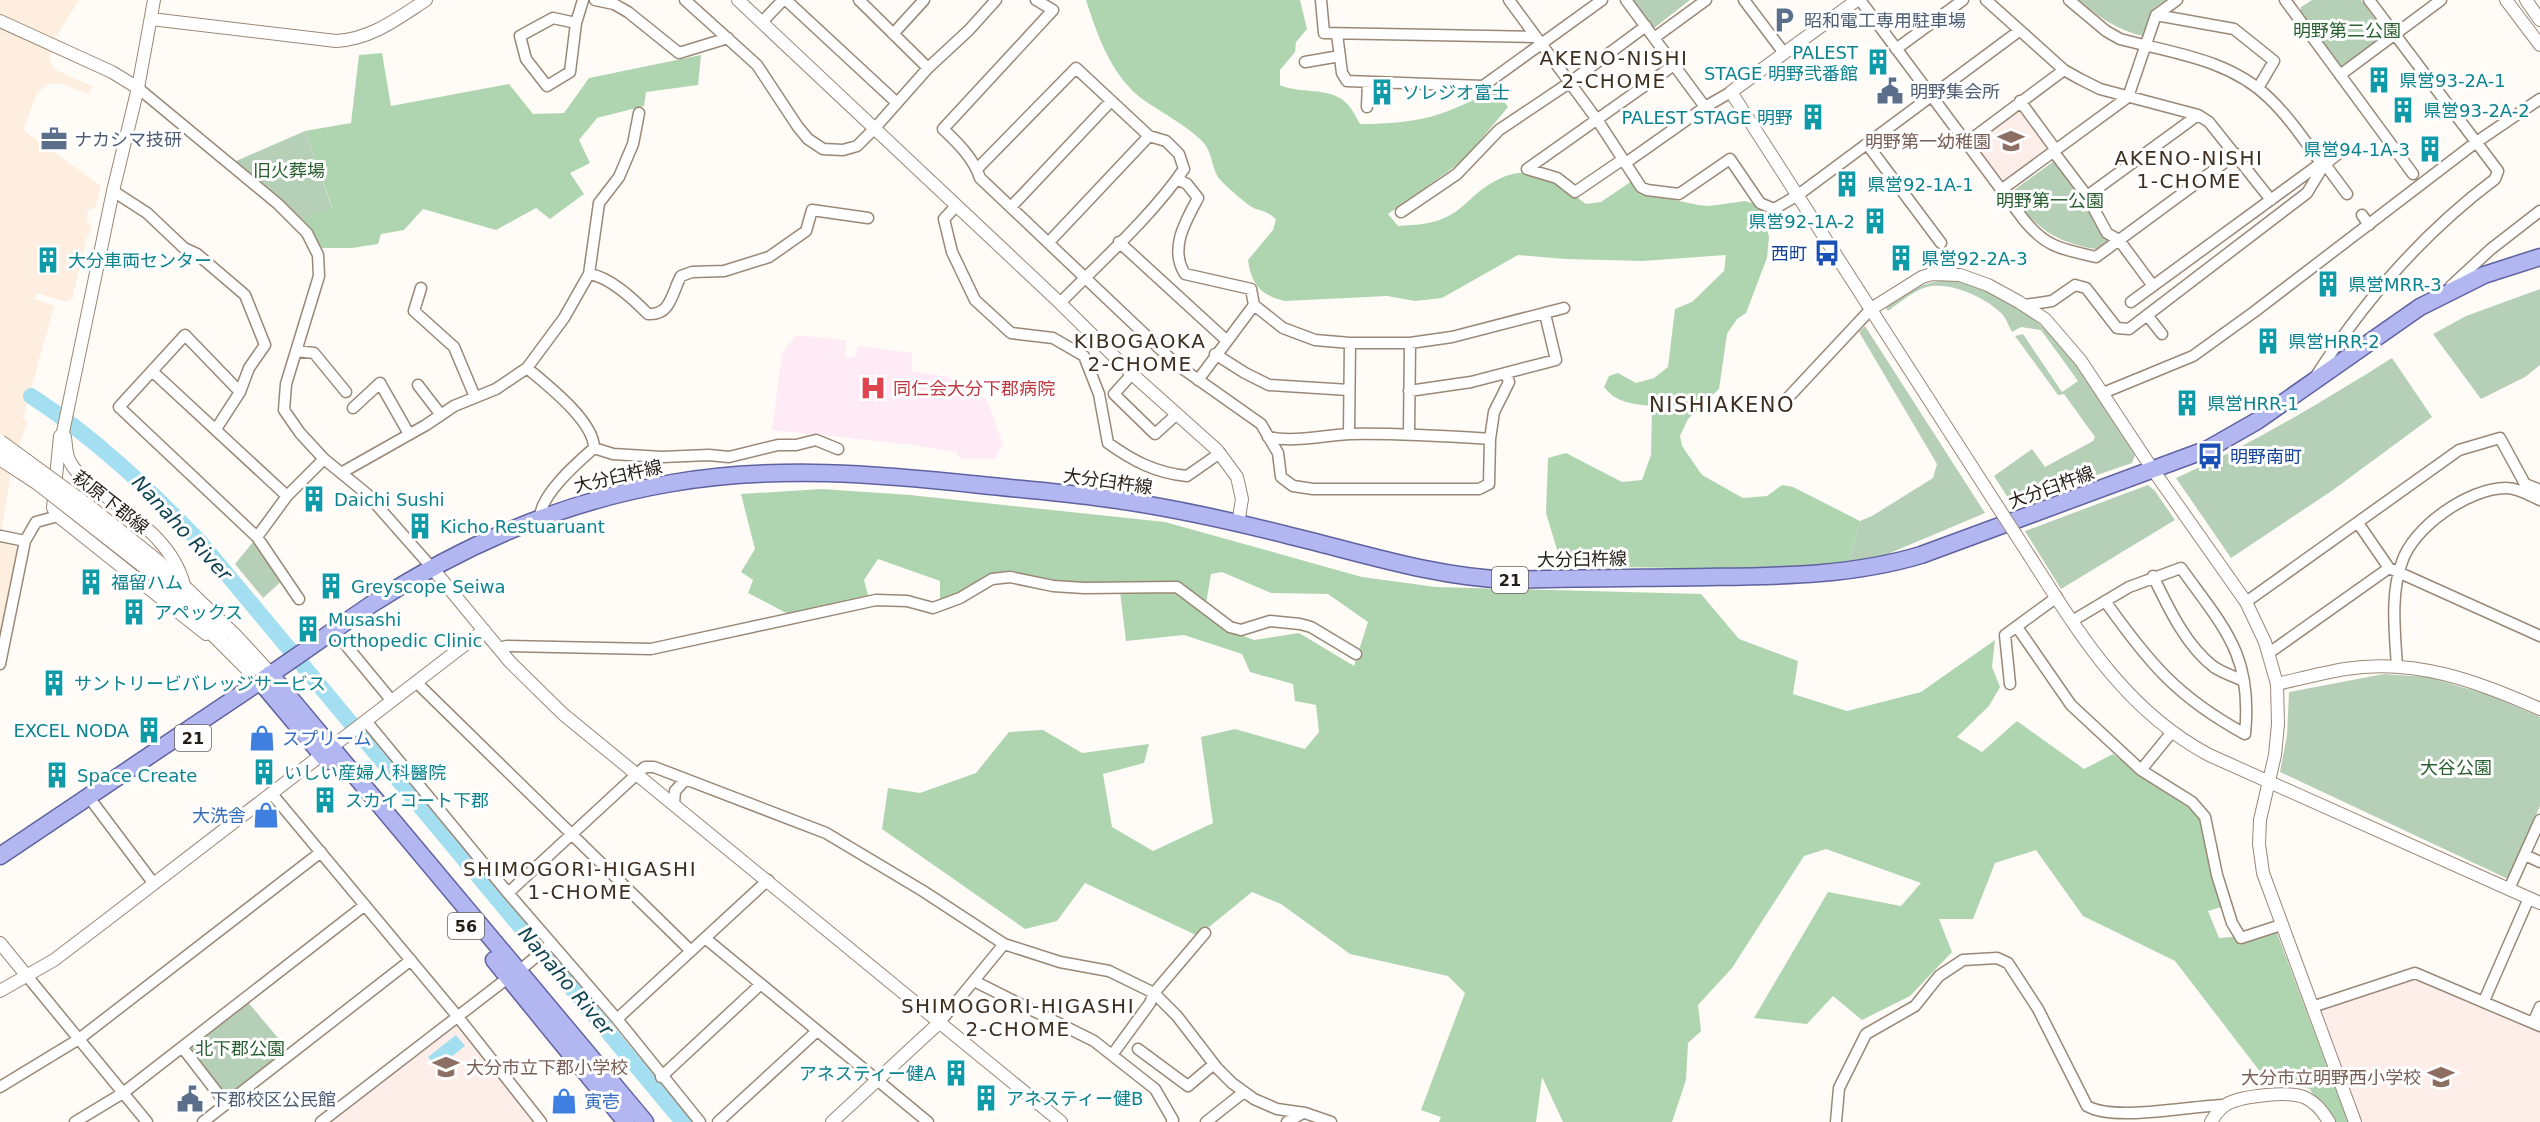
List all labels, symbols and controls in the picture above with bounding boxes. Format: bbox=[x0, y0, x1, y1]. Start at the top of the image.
parking icon: 昭和電工専用駐車場 bbox=[1769, 5, 1799, 35]
place label: 昭和電工専用駐車場 bbox=[1804, 10, 1966, 31]
park label: 明野第二公園 bbox=[2293, 20, 2401, 41]
place label: PALEST STAGE 明野弐番館 bbox=[1704, 42, 1859, 84]
district label: AKENO-NISHI 2-CHOME bbox=[1540, 46, 1688, 93]
building icon: PALEST STAGE 明野弐番館 bbox=[1863, 47, 1893, 77]
building icon: 県営93-2A-1 bbox=[2364, 65, 2394, 95]
place label: 県営93-2A-1 bbox=[2399, 70, 2506, 91]
public building icon: 明野集会所 bbox=[1875, 76, 1905, 106]
building icon: ソレジオ富士 bbox=[1367, 77, 1397, 107]
place label: 明野集会所 bbox=[1910, 81, 2000, 102]
place label: ソレジオ富士 bbox=[1402, 82, 1510, 103]
building icon: 県営93-2A-2 bbox=[2388, 95, 2418, 125]
place label: 県営93-2A-2 bbox=[2423, 100, 2530, 121]
building icon: PALEST STAGE 明野 bbox=[1798, 102, 1828, 132]
place label: PALEST STAGE 明野 bbox=[1621, 107, 1793, 128]
office icon: ナカシマ技研 bbox=[39, 124, 69, 154]
school or university icon: 明野第一幼稚園 bbox=[1996, 126, 2026, 156]
place label: ナカシマ技研 bbox=[74, 129, 182, 150]
place label: 明野第一幼稚園 bbox=[1865, 131, 1991, 152]
building icon: 県営94-1A-3 bbox=[2415, 134, 2445, 164]
place label: 県営94-1A-3 bbox=[2303, 139, 2410, 160]
district label: AKENO-NISHI 1-CHOME bbox=[2115, 146, 2263, 193]
park label: 旧火葬場 bbox=[253, 160, 325, 181]
building icon: 県営92-1A-1 bbox=[1832, 169, 1862, 199]
place label: 県営92-1A-1 bbox=[1867, 174, 1974, 195]
park label: 明野第一公園 bbox=[1996, 190, 2104, 211]
building icon: 県営92-1A-2 bbox=[1860, 206, 1890, 236]
place label: 県営92-1A-2 bbox=[1748, 211, 1855, 232]
bus stop icon: 西町 bbox=[1812, 238, 1842, 268]
place label: 西町 bbox=[1771, 243, 1807, 264]
building icon: 県営92-2A-3 bbox=[1886, 243, 1916, 273]
building icon: 大分車両センター bbox=[33, 245, 63, 275]
place label: 県営92-2A-3 bbox=[1921, 248, 2028, 269]
place label: 大分車両センター bbox=[68, 250, 212, 271]
building icon: 県営MRR-3 bbox=[2313, 269, 2343, 299]
place label: 県営MRR-3 bbox=[2348, 274, 2442, 295]
building icon: 県営HRR-2 bbox=[2253, 326, 2283, 356]
district label: KIBOGAOKA 2-CHOME bbox=[1074, 329, 1206, 376]
place label: 県営HRR-2 bbox=[2288, 331, 2380, 352]
hospital icon: 同仁会大分下郡病院 bbox=[858, 373, 888, 403]
place label: 同仁会大分下郡病院 bbox=[893, 378, 1055, 399]
building icon: 県営HRR-1 bbox=[2172, 388, 2202, 418]
district label: NISHIAKENO bbox=[1649, 393, 1795, 417]
place label: 県営HRR-1 bbox=[2207, 393, 2299, 414]
bus stop icon: 明野南町 bbox=[2195, 441, 2225, 471]
place label: 明野南町 bbox=[2230, 446, 2302, 467]
street label: 大分臼杵線 bbox=[572, 456, 664, 496]
street label: 大分臼杵線 bbox=[2005, 462, 2097, 512]
street label: 大分臼杵線 bbox=[1062, 464, 1154, 498]
street label: 萩原下郡線 bbox=[69, 466, 153, 538]
water label: Nanaho River bbox=[127, 470, 238, 587]
building icon: Daichi Sushi bbox=[299, 484, 329, 514]
place label: Daichi Sushi bbox=[334, 489, 445, 510]
building icon: Kicho Restuaruant bbox=[405, 511, 435, 541]
place label: Kicho Restuaruant bbox=[440, 516, 605, 537]
street label: 大分臼杵線 bbox=[1537, 548, 1627, 570]
building icon: 福留ハム bbox=[76, 567, 106, 597]
road number: 21 bbox=[1492, 567, 1528, 593]
building icon: Greyscope Seiwa bbox=[316, 571, 346, 601]
place label: 福留ハム bbox=[111, 572, 183, 593]
place label: Greyscope Seiwa bbox=[351, 576, 505, 597]
building icon: アペックス bbox=[119, 597, 149, 627]
place label: アペックス bbox=[154, 602, 243, 623]
place label: Musashi Orthopedic Clinic bbox=[328, 609, 482, 651]
building icon: Musashi Orthopedic Clinic bbox=[293, 614, 323, 644]
building icon: サントリービバレッジサービス bbox=[39, 668, 69, 698]
place label: サントリービバレッジサービス bbox=[74, 673, 326, 694]
building icon: EXCEL NODA bbox=[134, 715, 164, 745]
place label: EXCEL NODA bbox=[13, 720, 130, 741]
shop icon: スプリーム bbox=[247, 723, 277, 753]
road number: 21 bbox=[175, 725, 211, 751]
place label: スプリーム bbox=[282, 728, 371, 749]
building icon: いしい産婦人科醫院 bbox=[249, 757, 279, 787]
park label: 大谷公園 bbox=[2420, 757, 2492, 778]
building icon: Space Create bbox=[42, 760, 72, 790]
place label: いしい産婦人科醫院 bbox=[284, 762, 446, 783]
place label: Space Create bbox=[77, 765, 197, 786]
building icon: スカイコート下郡 bbox=[310, 785, 340, 815]
place label: スカイコート下郡 bbox=[345, 790, 489, 811]
shop icon: 大洗舎 bbox=[251, 800, 281, 830]
place label: 大洗舎 bbox=[192, 805, 246, 826]
district label: SHIMOGORI-HIGASHI 1-CHOME bbox=[463, 857, 697, 904]
road number: 56 bbox=[448, 913, 484, 939]
water label: Nanaho River bbox=[513, 921, 620, 1042]
district label: SHIMOGORI-HIGASHI 2-CHOME bbox=[901, 994, 1135, 1041]
park label: 北下郡公園 bbox=[195, 1038, 285, 1059]
school or university icon: 大分市立下郡小学校 bbox=[431, 1052, 461, 1082]
place label: 大分市立下郡小学校 bbox=[466, 1057, 628, 1078]
building icon: アネスティー健A bbox=[941, 1058, 971, 1088]
school or university icon: 大分市立明野西小学校 bbox=[2426, 1062, 2456, 1092]
place label: アネスティー健A bbox=[799, 1063, 937, 1084]
place label: 大分市立明野西小学校 bbox=[2241, 1067, 2421, 1088]
building icon: アネスティー健B bbox=[971, 1083, 1001, 1113]
public building icon: 下郡校区公民館 bbox=[175, 1084, 205, 1114]
shop icon: 寅壱 bbox=[549, 1086, 579, 1116]
place label: アネスティー健B bbox=[1006, 1088, 1143, 1109]
place label: 下郡校区公民館 bbox=[210, 1089, 336, 1110]
place label: 寅壱 bbox=[584, 1091, 620, 1112]

